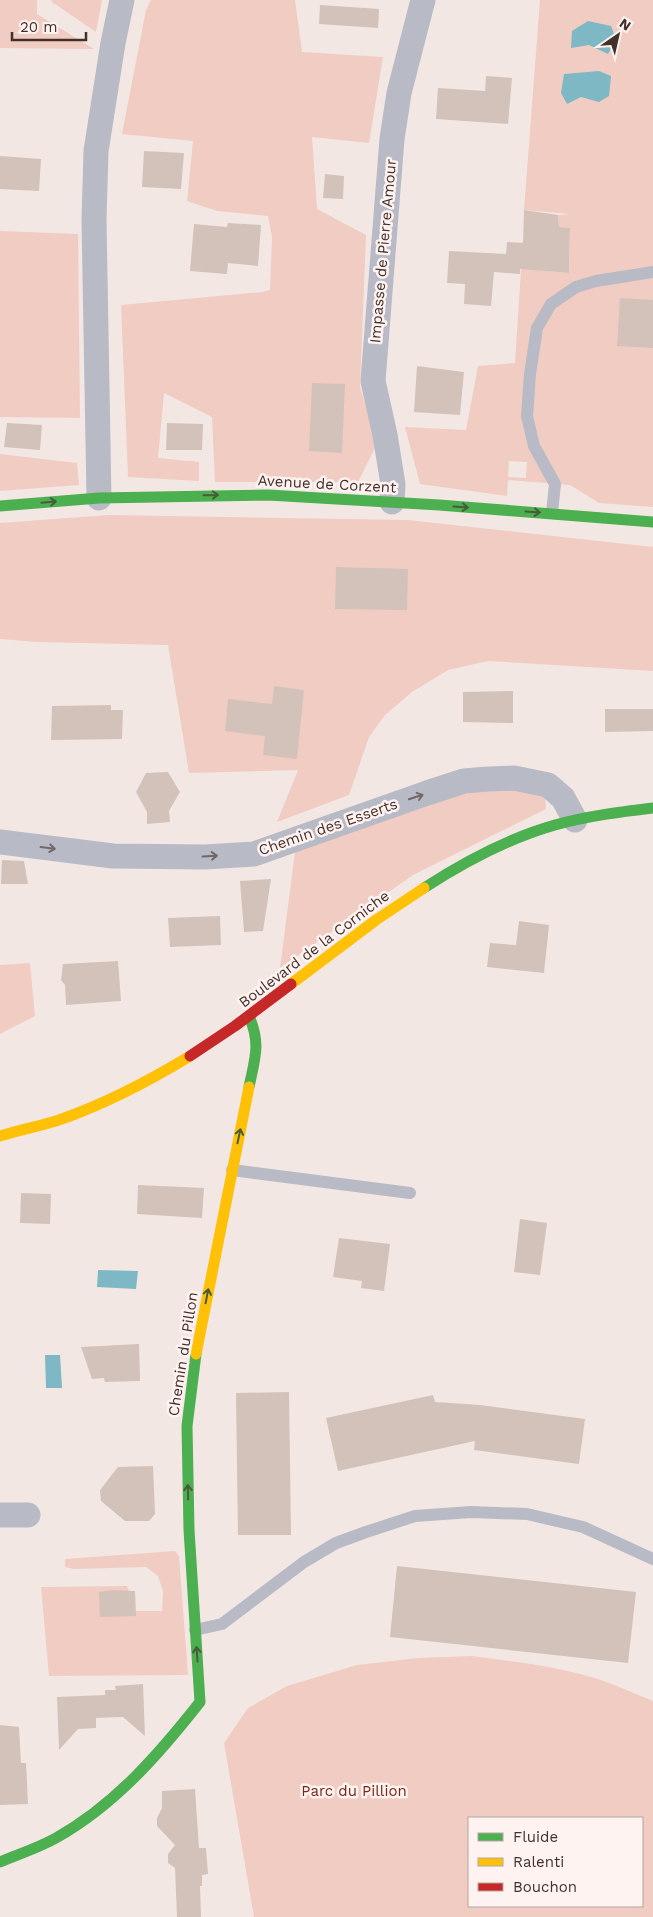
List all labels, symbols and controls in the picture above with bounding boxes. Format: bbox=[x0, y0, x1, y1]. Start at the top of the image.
scale bar bbox=[12, 10, 86, 42]
north arrow bbox=[593, 10, 643, 60]
text: N bbox=[616, 15, 634, 34]
text: 20 m bbox=[20, 18, 58, 36]
street label: Impasse de Pierre Amour bbox=[366, 158, 400, 344]
street label: Avenue de Corzent bbox=[257, 471, 397, 497]
one-way arrow bbox=[202, 490, 219, 500]
one-way arrow bbox=[40, 497, 56, 507]
one-way arrow bbox=[453, 502, 469, 512]
one-way arrow bbox=[525, 507, 541, 517]
one-way arrow bbox=[407, 791, 423, 801]
street label: Chemin des Esserts bbox=[256, 795, 400, 859]
one-way arrow bbox=[40, 843, 56, 853]
one-way arrow bbox=[202, 852, 218, 861]
street label: Boulevard de la Corniche bbox=[235, 887, 393, 1011]
one-way arrow bbox=[234, 1129, 244, 1145]
one-way arrow bbox=[203, 1288, 212, 1304]
street label: Chemin du Pillon bbox=[164, 1291, 202, 1417]
one-way arrow bbox=[183, 1484, 193, 1500]
one-way arrow bbox=[192, 1646, 202, 1662]
park label: Parc du Pillion bbox=[301, 1782, 407, 1800]
legend bbox=[468, 1817, 643, 1907]
text: Fluide bbox=[513, 1828, 558, 1846]
text: Ralenti bbox=[513, 1853, 564, 1871]
text: Bouchon bbox=[513, 1878, 577, 1896]

